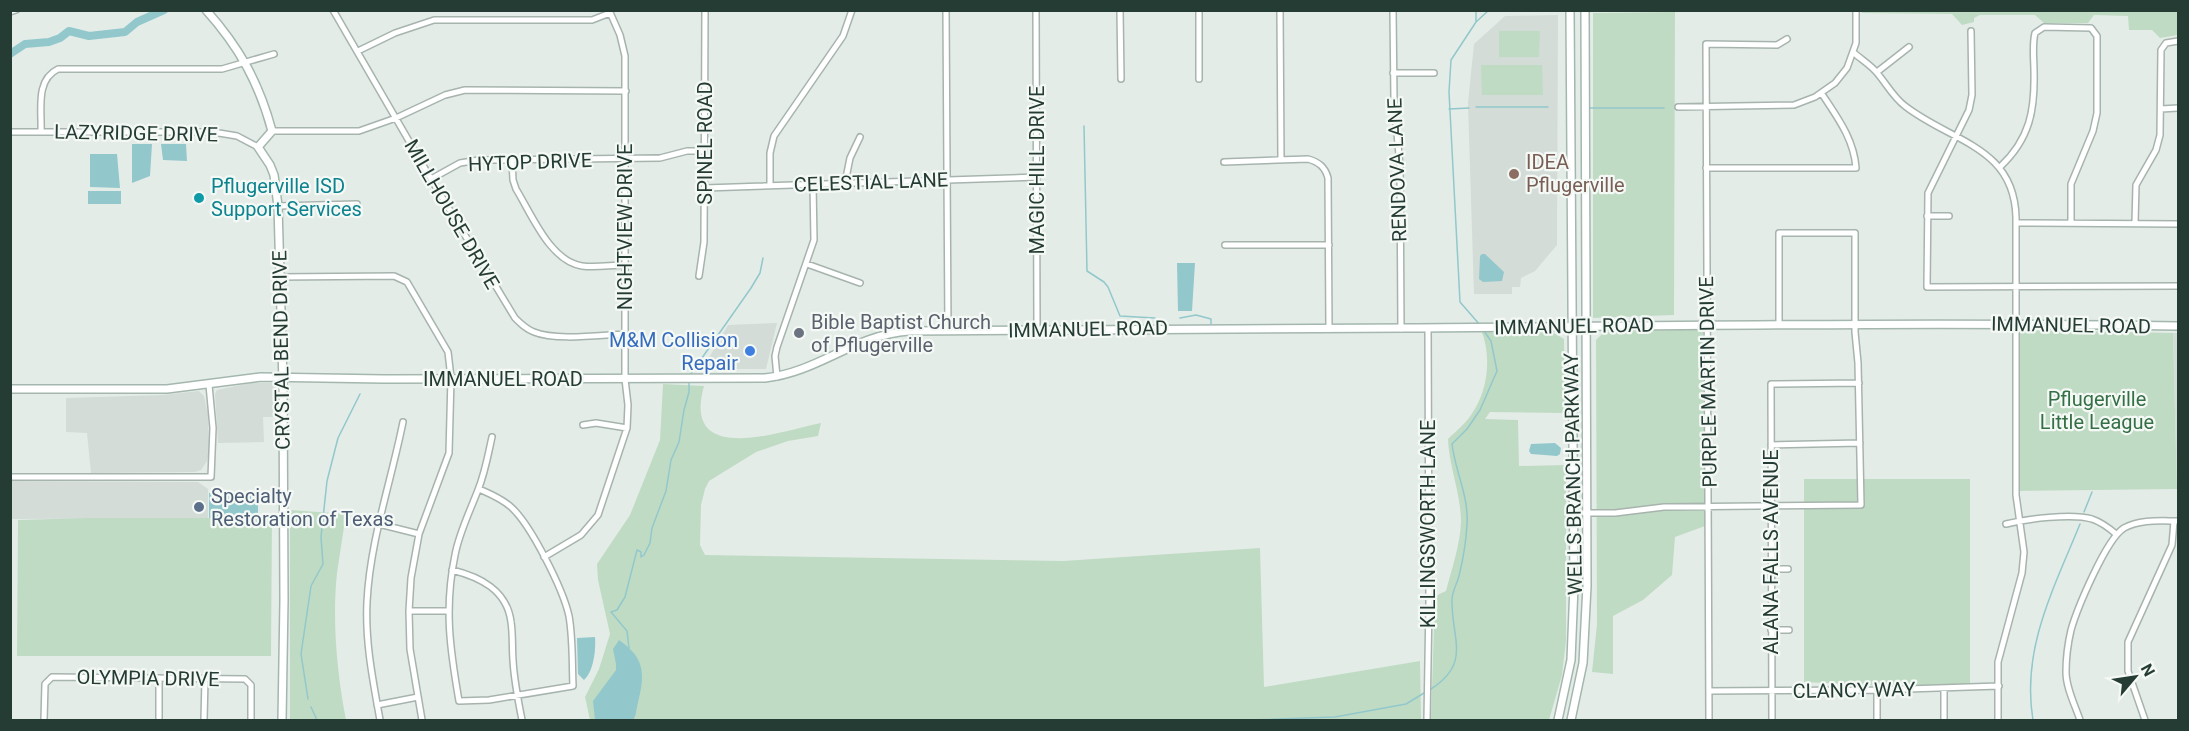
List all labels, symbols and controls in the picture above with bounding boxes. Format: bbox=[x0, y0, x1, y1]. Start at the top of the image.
street label: SPINEL ROAD bbox=[693, 81, 717, 205]
street label: MAGIC HILL DRIVE bbox=[1025, 86, 1049, 254]
street label: RENDOVA LANE bbox=[1382, 97, 1412, 243]
street label: LAZYRIDGE DRIVE bbox=[54, 120, 218, 146]
street label: MILLHOUSE DRIVE bbox=[399, 135, 505, 293]
street label: NIGHTVIEW DRIVE bbox=[613, 144, 637, 310]
street label: HYTOP DRIVE bbox=[468, 148, 592, 176]
place label: IDEA Pflugerville bbox=[1526, 150, 1625, 197]
street label: CELESTIAL LANE bbox=[793, 167, 949, 197]
marker: IDEA Pflugerville bbox=[1507, 167, 1521, 181]
place label: Pflugerville ISD Support Services bbox=[211, 174, 362, 221]
marker: Pflugerville ISD Support Services bbox=[192, 191, 206, 205]
street label: CRYSTAL BEND DRIVE bbox=[267, 250, 295, 450]
street label: PURPLE MARTIN DRIVE bbox=[1694, 276, 1722, 488]
place label: Bible Baptist Church of Pflugerville bbox=[811, 310, 991, 357]
street label: IMMANUEL ROAD bbox=[1991, 312, 2151, 338]
street label: IMMANUEL ROAD bbox=[1494, 313, 1654, 339]
street label: IMMANUEL ROAD bbox=[1008, 316, 1168, 342]
marker: Bible Baptist Church of Pflugerville bbox=[792, 326, 806, 340]
place label: M&M Collision Repair bbox=[609, 328, 738, 375]
marker: M&M Collision Repair bbox=[743, 344, 757, 358]
street label: WELLS BRANCH PARKWAY bbox=[1559, 353, 1587, 595]
street label: IMMANUEL ROAD bbox=[423, 367, 583, 391]
park label: Pflugerville Little League bbox=[2040, 387, 2154, 434]
street label: KILLINGSWORTH LANE bbox=[1416, 420, 1440, 628]
street label: ALANA FALLS AVENUE bbox=[1759, 449, 1783, 655]
place label: Specialty Restoration of Texas bbox=[211, 484, 394, 531]
marker: Specialty Restoration of Texas bbox=[192, 500, 206, 514]
north arrow bbox=[2105, 647, 2165, 707]
text: N bbox=[2137, 660, 2159, 680]
street label: OLYMPIA DRIVE bbox=[76, 665, 220, 691]
street label: CLANCY WAY bbox=[1792, 677, 1916, 703]

